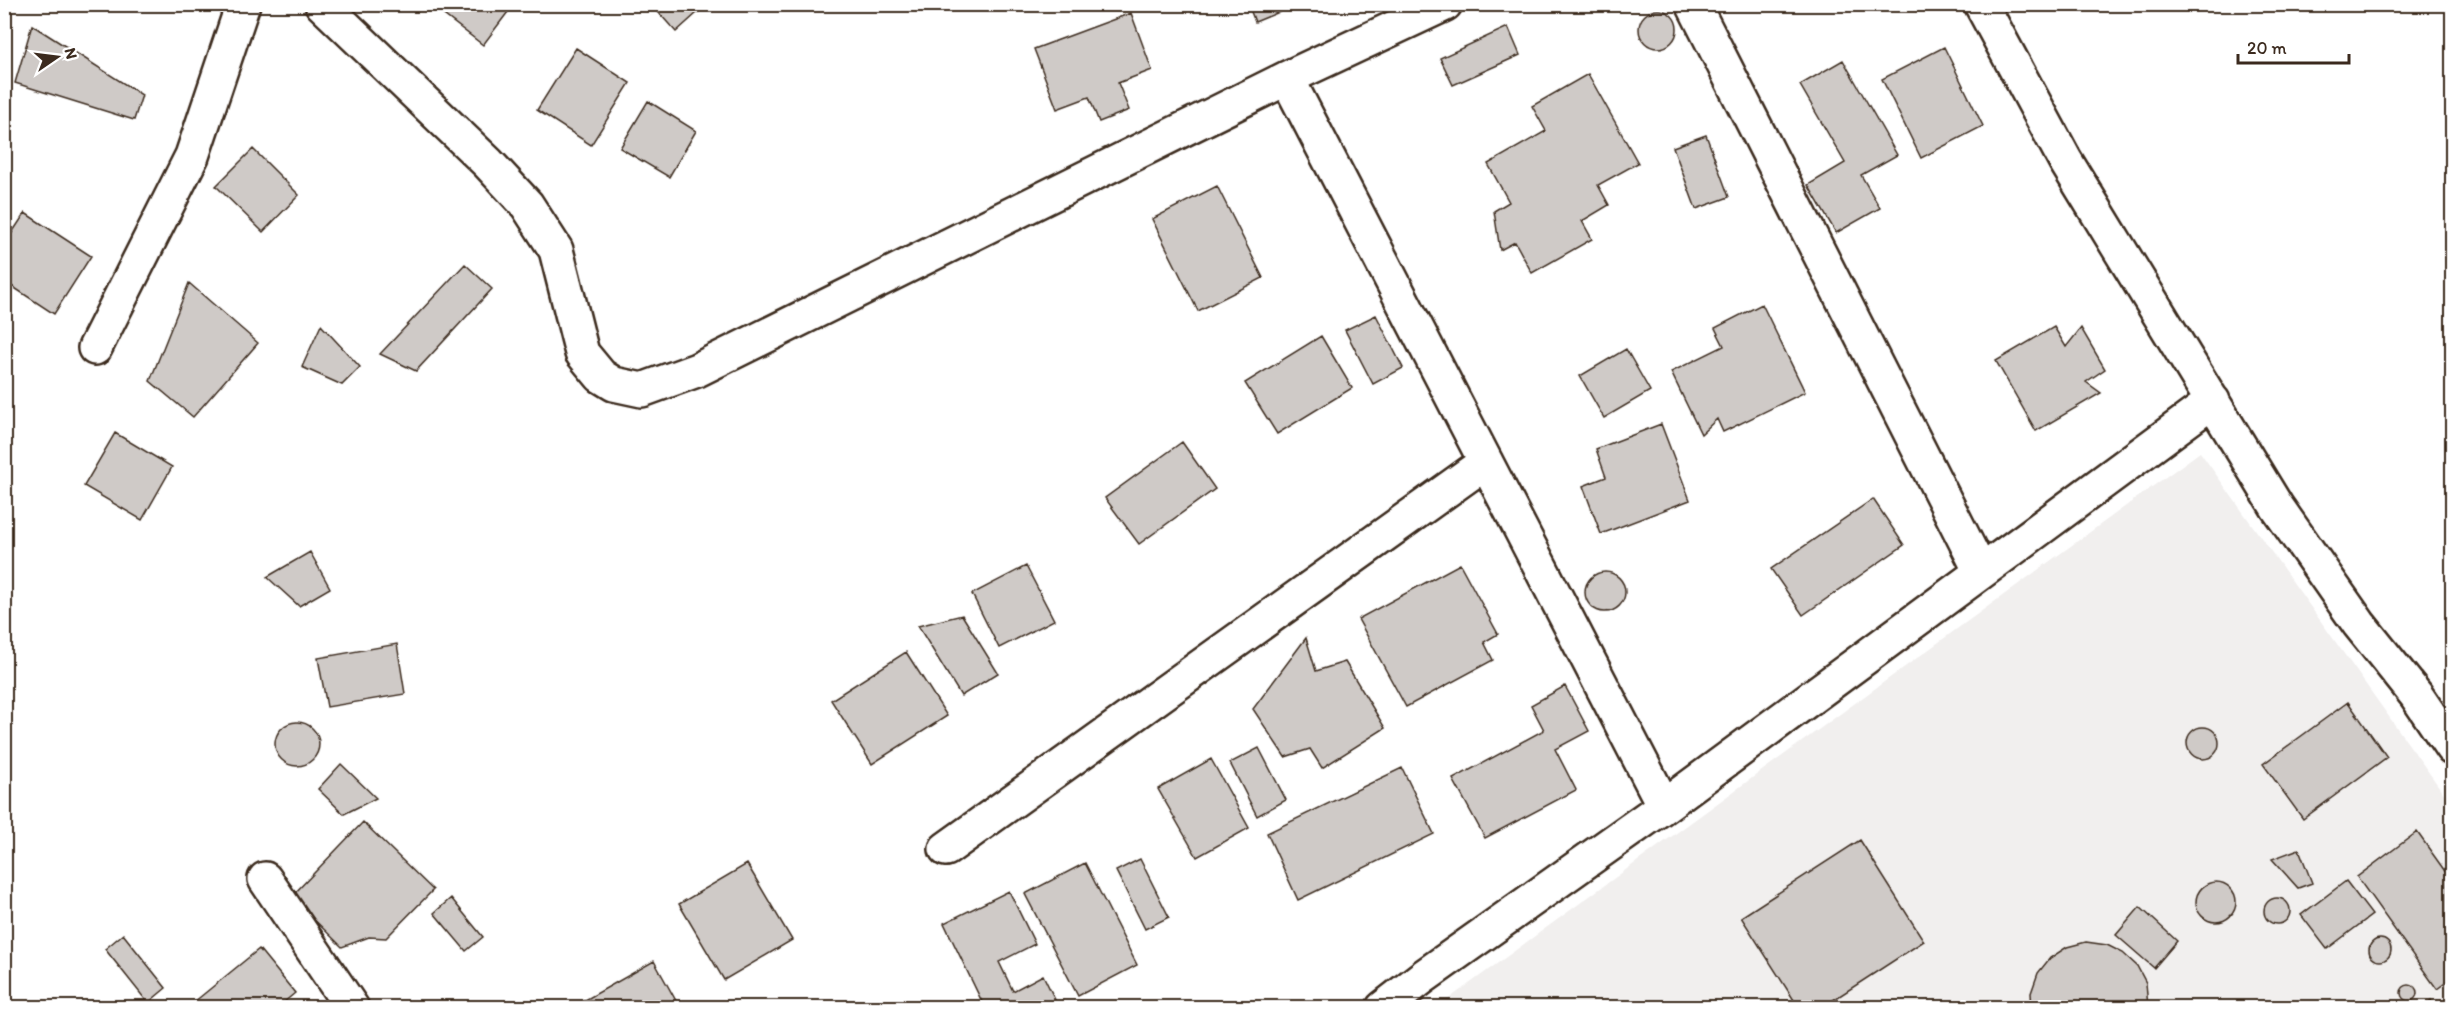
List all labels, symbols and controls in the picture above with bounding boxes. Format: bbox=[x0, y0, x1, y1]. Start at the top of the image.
north arrow bbox=[27, 27, 87, 87]
scale bar bbox=[2238, 27, 2349, 65]
text: 20 m bbox=[2247, 37, 2287, 59]
text: N bbox=[61, 46, 82, 61]

